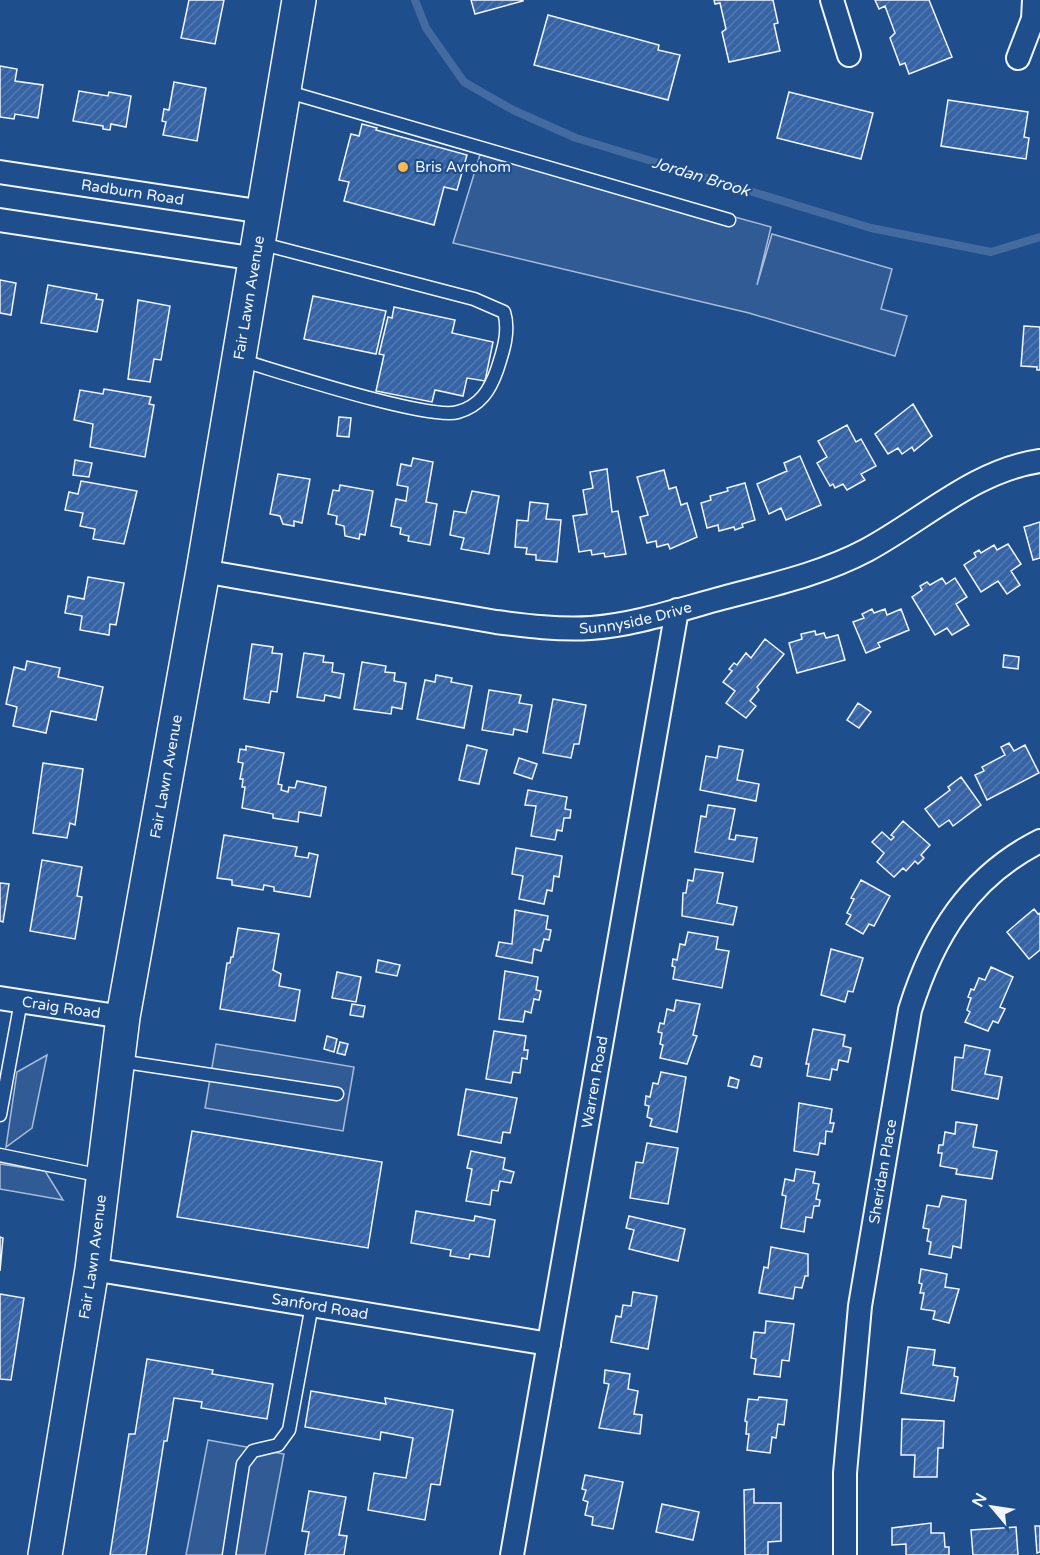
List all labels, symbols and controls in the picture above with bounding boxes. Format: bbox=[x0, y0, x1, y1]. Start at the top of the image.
water label: Jordan Brook bbox=[649, 153, 753, 202]
place label: Bris Avrohom bbox=[415, 158, 511, 176]
marker: Bris Avrohom bbox=[396, 160, 410, 174]
street label: Radburn Road bbox=[80, 175, 185, 209]
street label: Fair Lawn Avenue bbox=[230, 234, 268, 361]
street label: Sunnyside Drive bbox=[579, 598, 694, 638]
street label: Fair Lawn Avenue bbox=[146, 713, 186, 840]
street label: Craig Road bbox=[21, 993, 102, 1022]
street label: Warren Road bbox=[578, 1035, 611, 1130]
street label: Sheridan Place bbox=[865, 1118, 900, 1225]
street label: Fair Lawn Avenue bbox=[75, 1194, 110, 1320]
street label: Sanford Road bbox=[270, 1290, 370, 1323]
north arrow bbox=[962, 1477, 1022, 1537]
text: N bbox=[968, 1490, 992, 1511]

